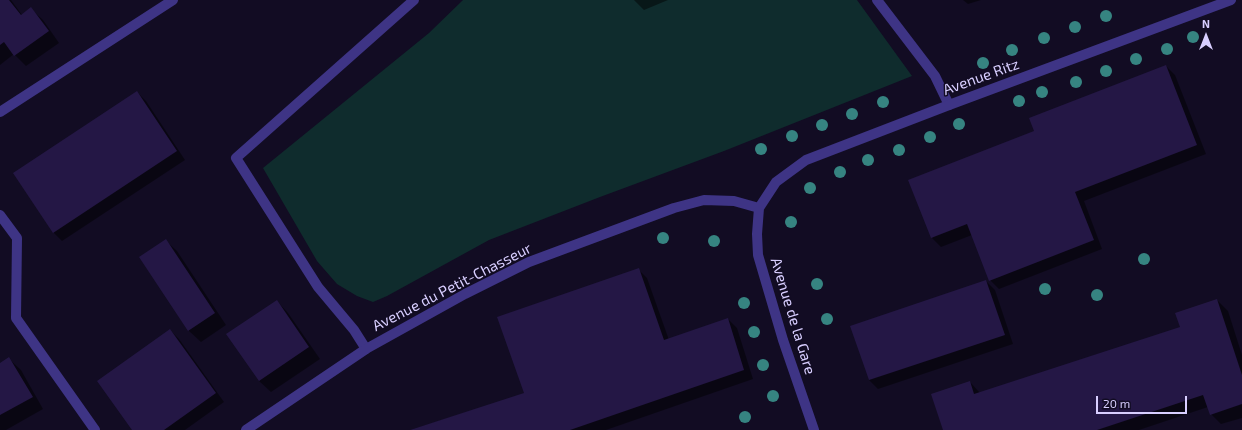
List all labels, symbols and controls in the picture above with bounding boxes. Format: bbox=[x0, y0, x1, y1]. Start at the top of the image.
north arrow bbox=[1186, 16, 1226, 56]
text: N bbox=[1202, 17, 1210, 30]
street label: Avenue Ritz bbox=[940, 55, 1022, 99]
street label: Avenue du Petit-Chasseur bbox=[369, 239, 535, 335]
street label: Avenue de la Gare bbox=[767, 255, 819, 377]
scale bar bbox=[1098, 388, 1189, 414]
text: 20 m bbox=[1103, 396, 1130, 410]

